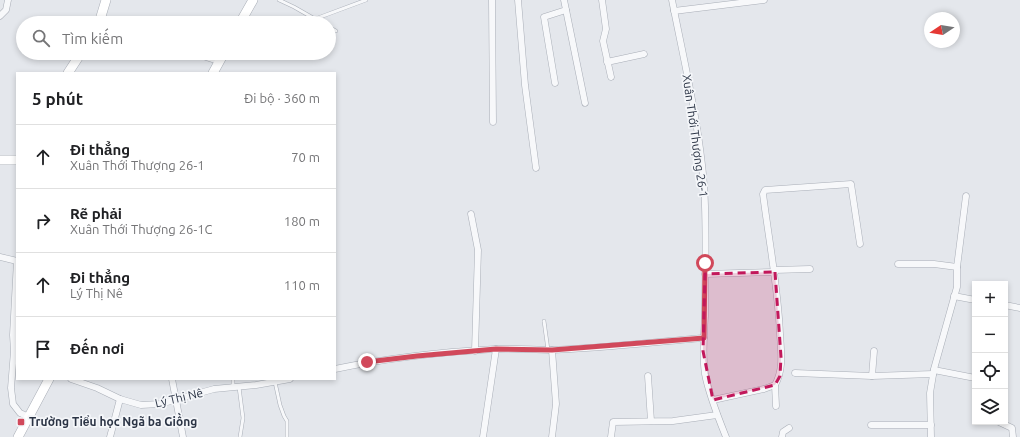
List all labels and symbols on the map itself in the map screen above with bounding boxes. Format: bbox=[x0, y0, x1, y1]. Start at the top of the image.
north arrow bbox=[924, 12, 960, 48]
street label: Xuân Thới Thượng 26-1 bbox=[679, 74, 711, 198]
route start bbox=[696, 254, 714, 272]
route end bbox=[358, 353, 376, 371]
street label: Lý Thị Nê bbox=[154, 386, 204, 410]
place label: Trường Tiểu học Ngã ba Giồng bbox=[29, 412, 197, 428]
marker: Trường Tiểu học Ngã ba Giồng bbox=[16, 417, 26, 427]

